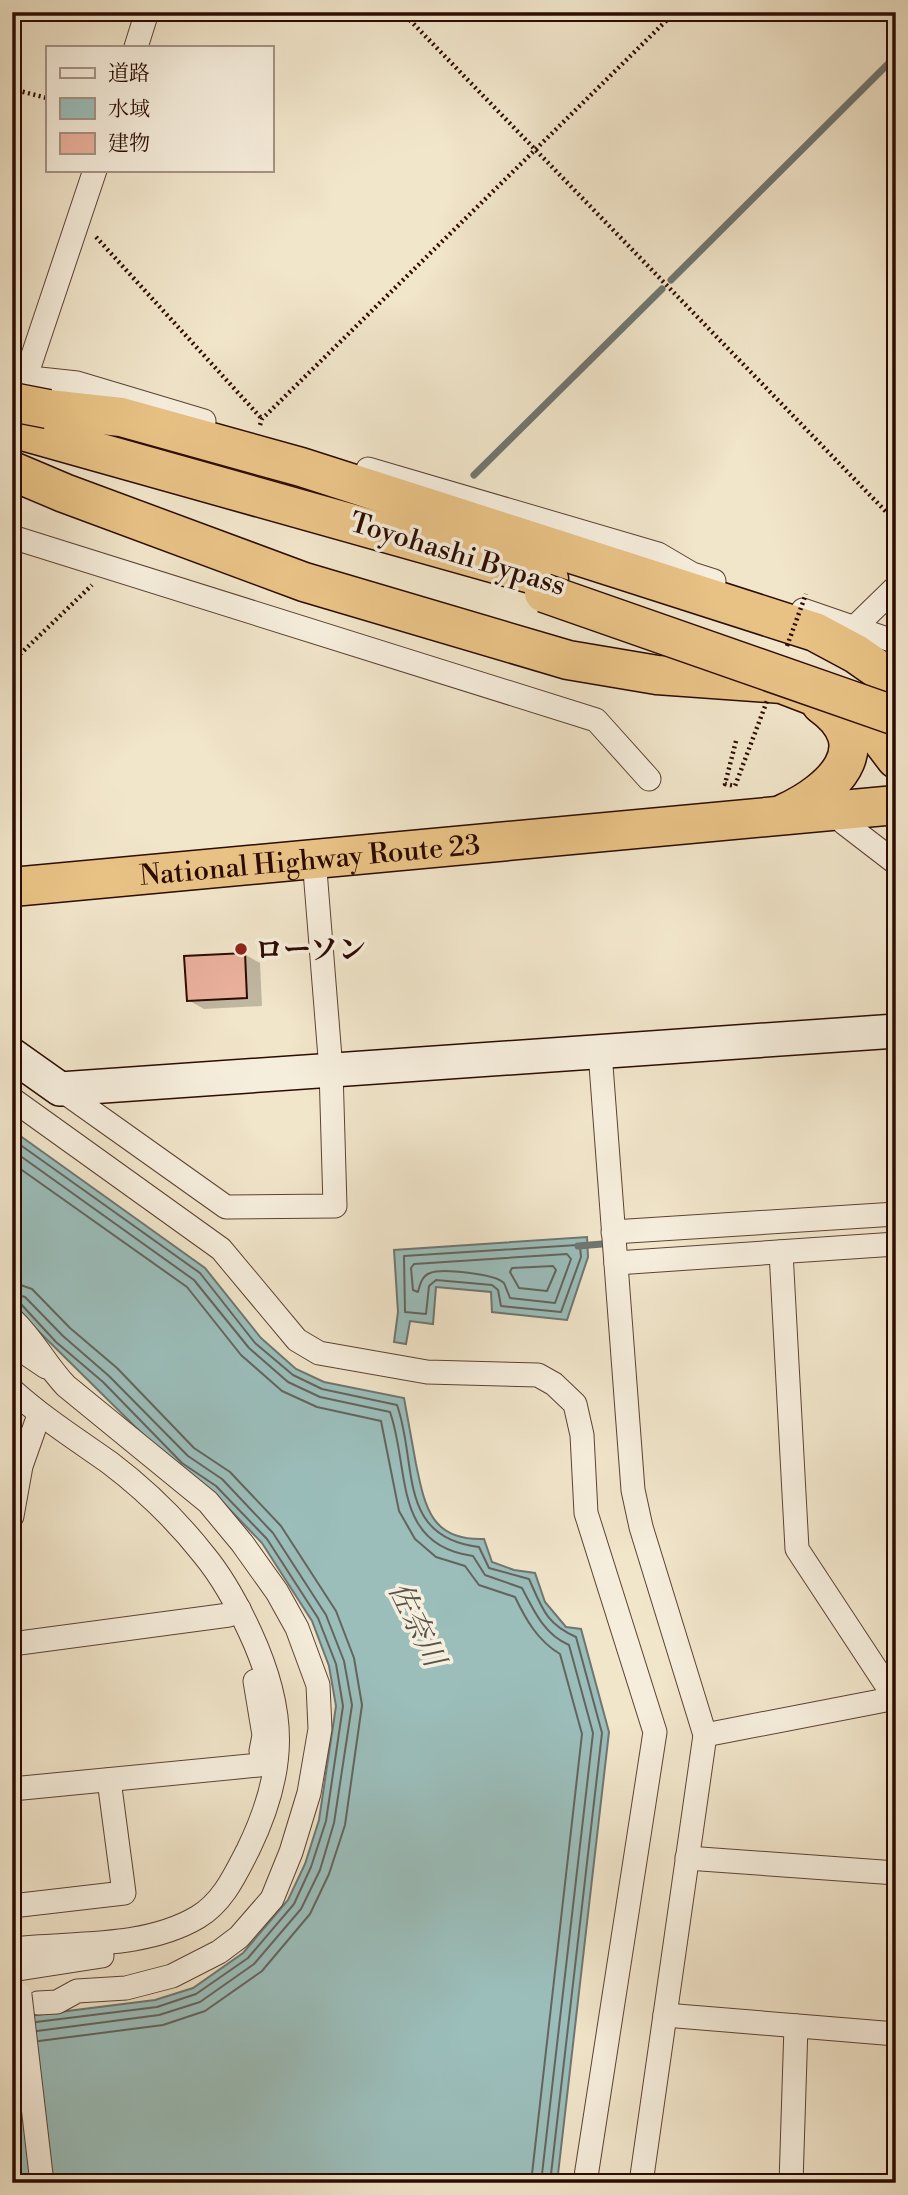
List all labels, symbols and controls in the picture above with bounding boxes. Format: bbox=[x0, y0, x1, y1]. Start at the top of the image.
legend bbox=[46, 46, 273, 172]
text: 道路 bbox=[108, 61, 150, 87]
text: 水域 bbox=[108, 97, 150, 123]
text: 建物 bbox=[108, 131, 150, 157]
street label: Toyohashi Bypass bbox=[346, 505, 570, 604]
street label: National Highway Route 23 bbox=[138, 828, 482, 894]
place label: ローソン bbox=[255, 933, 366, 968]
marker: ローソン bbox=[233, 941, 249, 957]
water label: 佐奈川 bbox=[379, 1576, 454, 1676]

